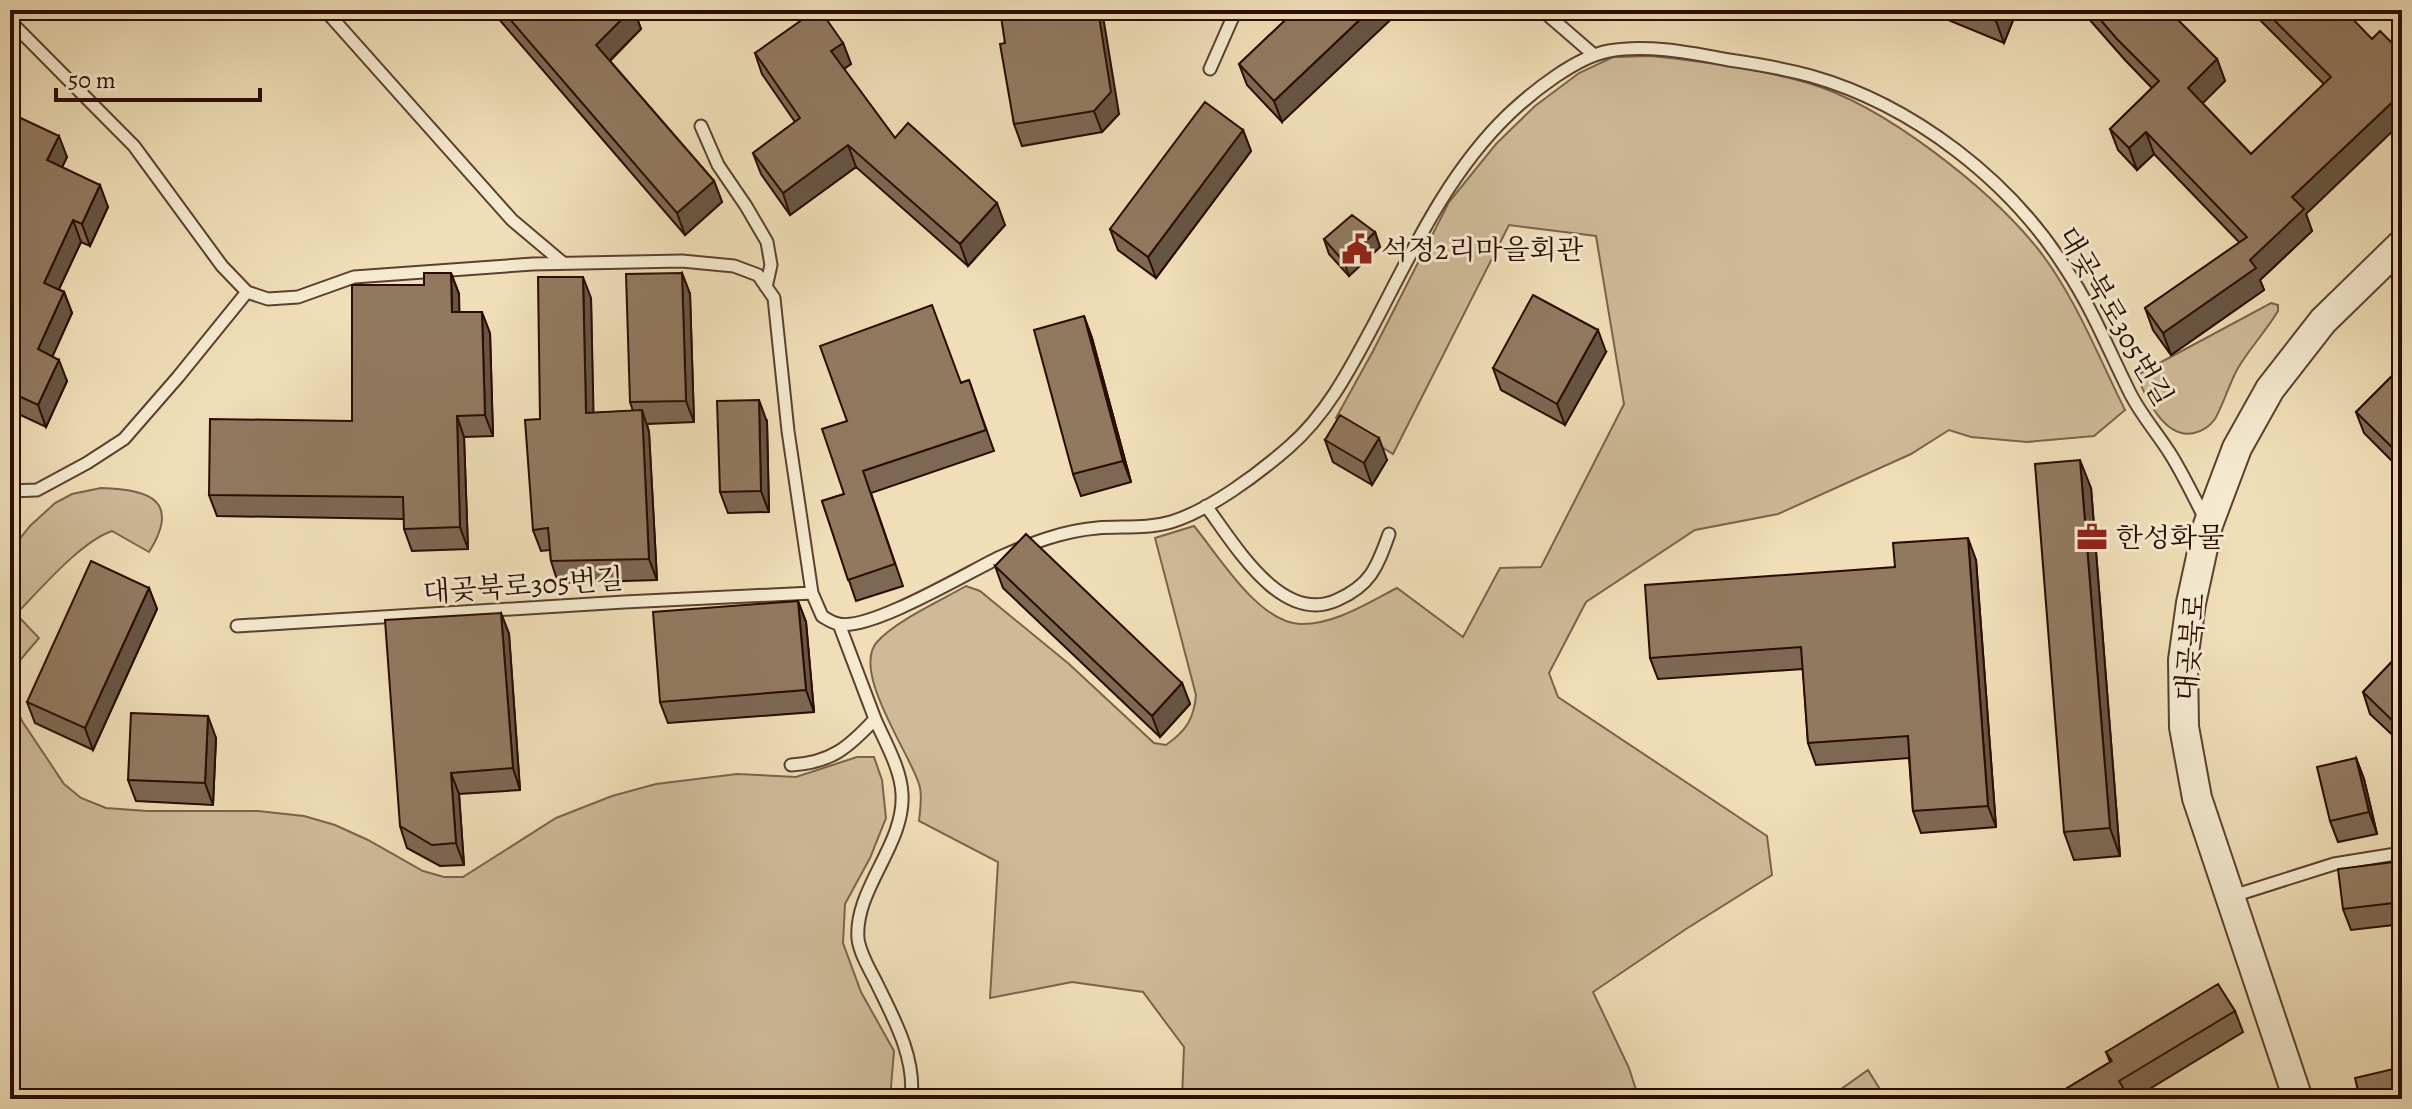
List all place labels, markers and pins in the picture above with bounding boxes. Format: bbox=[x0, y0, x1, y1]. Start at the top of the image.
place label: 석정2리마을회관 bbox=[1381, 231, 1584, 269]
public building icon: 석정2리마을회관 bbox=[1340, 232, 1374, 266]
place label: 한성화물 bbox=[2116, 519, 2224, 557]
office icon: 한성화물 bbox=[2075, 520, 2109, 554]

